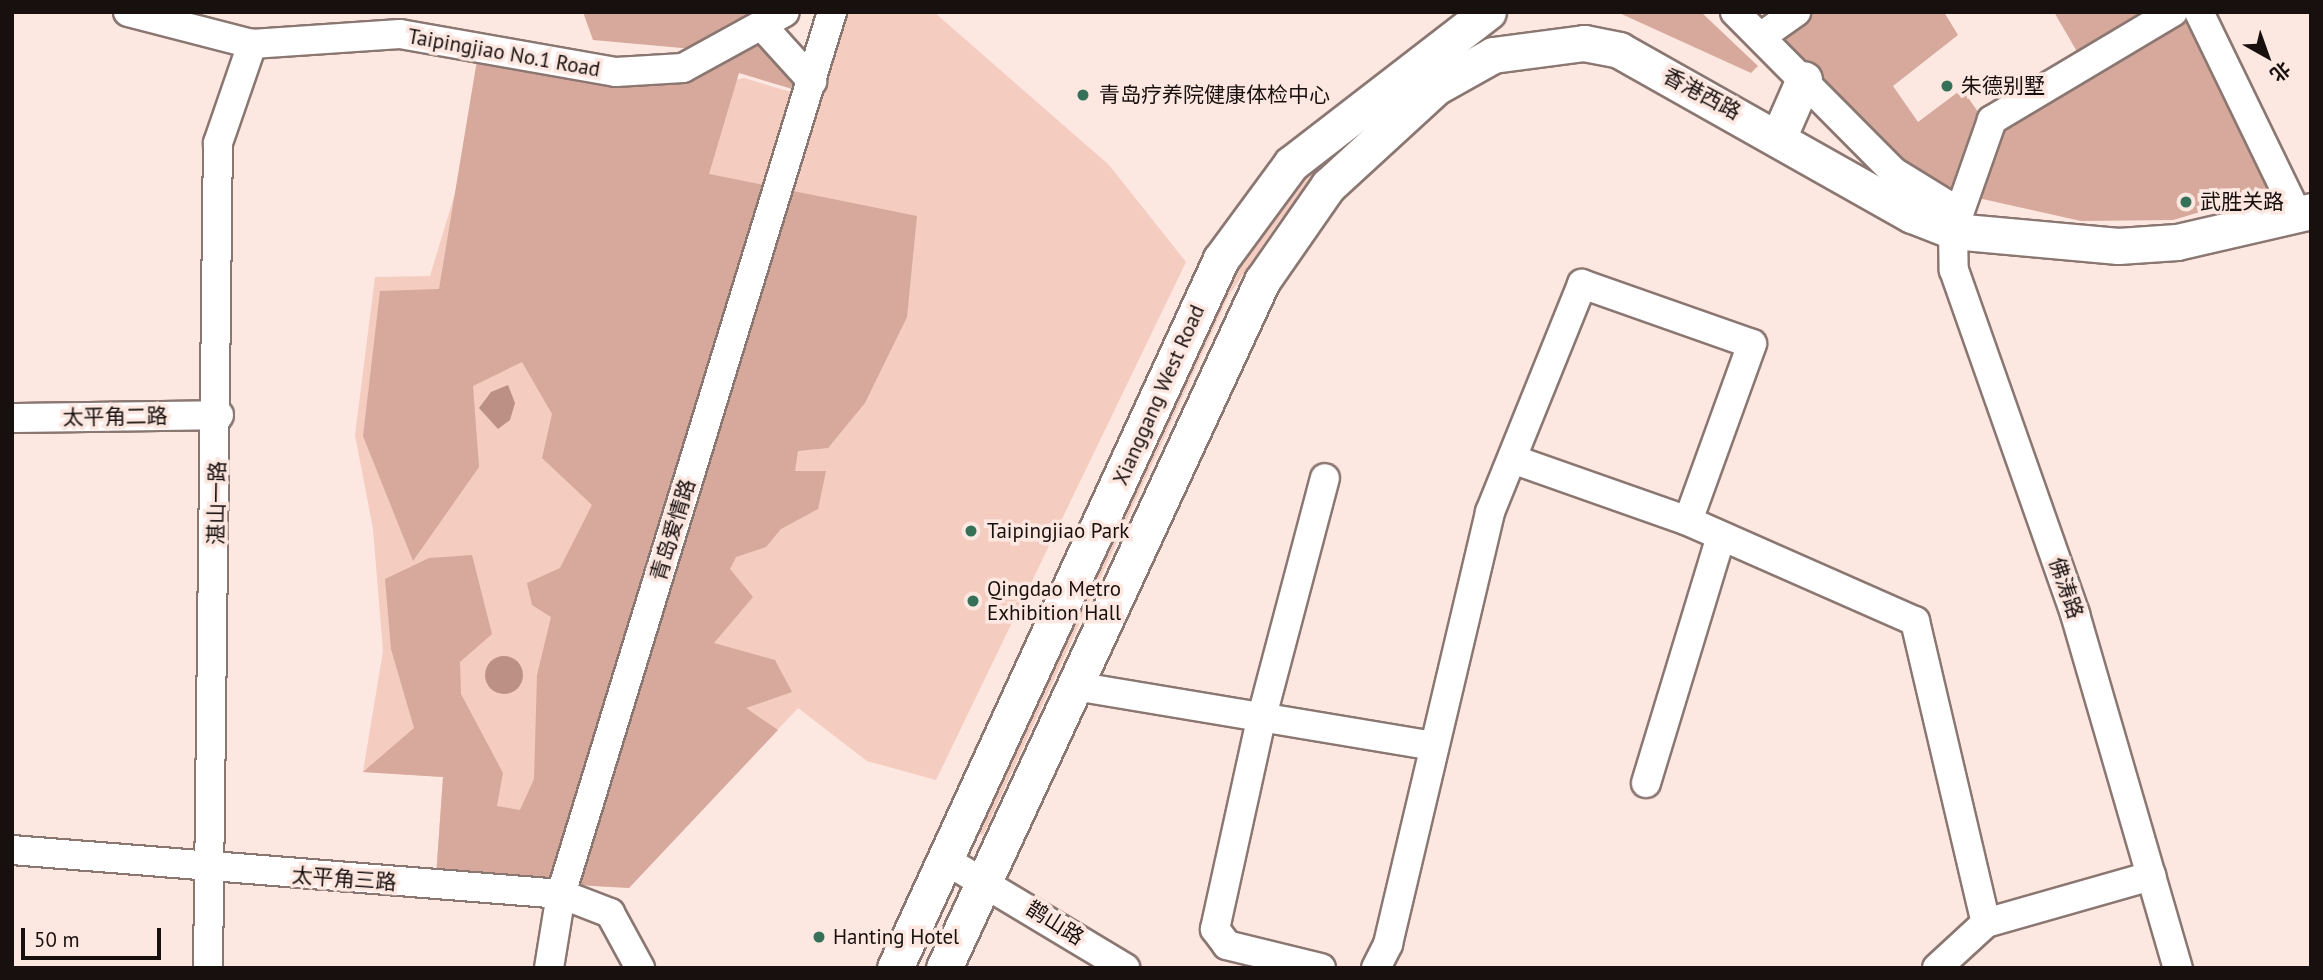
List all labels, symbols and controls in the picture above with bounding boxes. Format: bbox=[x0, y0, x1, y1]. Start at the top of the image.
north arrow bbox=[2232, 21, 2302, 91]
street label: Taipingjiao No.1 Road bbox=[406, 24, 602, 82]
text: 北 bbox=[2266, 57, 2296, 87]
street label: 香港西路 bbox=[1659, 63, 1745, 125]
place label: 朱德别墅 bbox=[1961, 73, 2045, 99]
marker: 朱德别墅 bbox=[1939, 78, 1955, 94]
place label: 青岛疗养院健康体检中心 bbox=[1099, 82, 1330, 108]
marker: 青岛疗养院健康体检中心 bbox=[1073, 85, 1093, 105]
place label: 武胜关路 bbox=[2200, 189, 2284, 215]
marker: 武胜关路 bbox=[2178, 194, 2194, 210]
street label: Xianggang West Road bbox=[1108, 301, 1210, 489]
street label: 太平角二路 bbox=[62, 403, 168, 431]
street label: 湛山一路 bbox=[204, 461, 230, 545]
street label: 青岛爱情路 bbox=[646, 476, 700, 584]
place label: Taipingjiao Park bbox=[987, 518, 1129, 544]
marker: Taipingjiao Park bbox=[961, 521, 981, 541]
street label: 佛涛路 bbox=[2044, 554, 2088, 622]
place label: Qingdao Metro Exhibition Hall bbox=[987, 576, 1121, 626]
marker: Qingdao Metro Exhibition Hall bbox=[965, 593, 981, 609]
street label: 太平角三路 bbox=[291, 863, 397, 895]
street label: 鹊山路 bbox=[1022, 896, 1088, 950]
scale bar bbox=[24, 914, 164, 958]
place label: Hanting Hotel bbox=[833, 924, 959, 950]
text: 50 m bbox=[34, 926, 80, 953]
marker: Hanting Hotel bbox=[811, 929, 827, 945]

